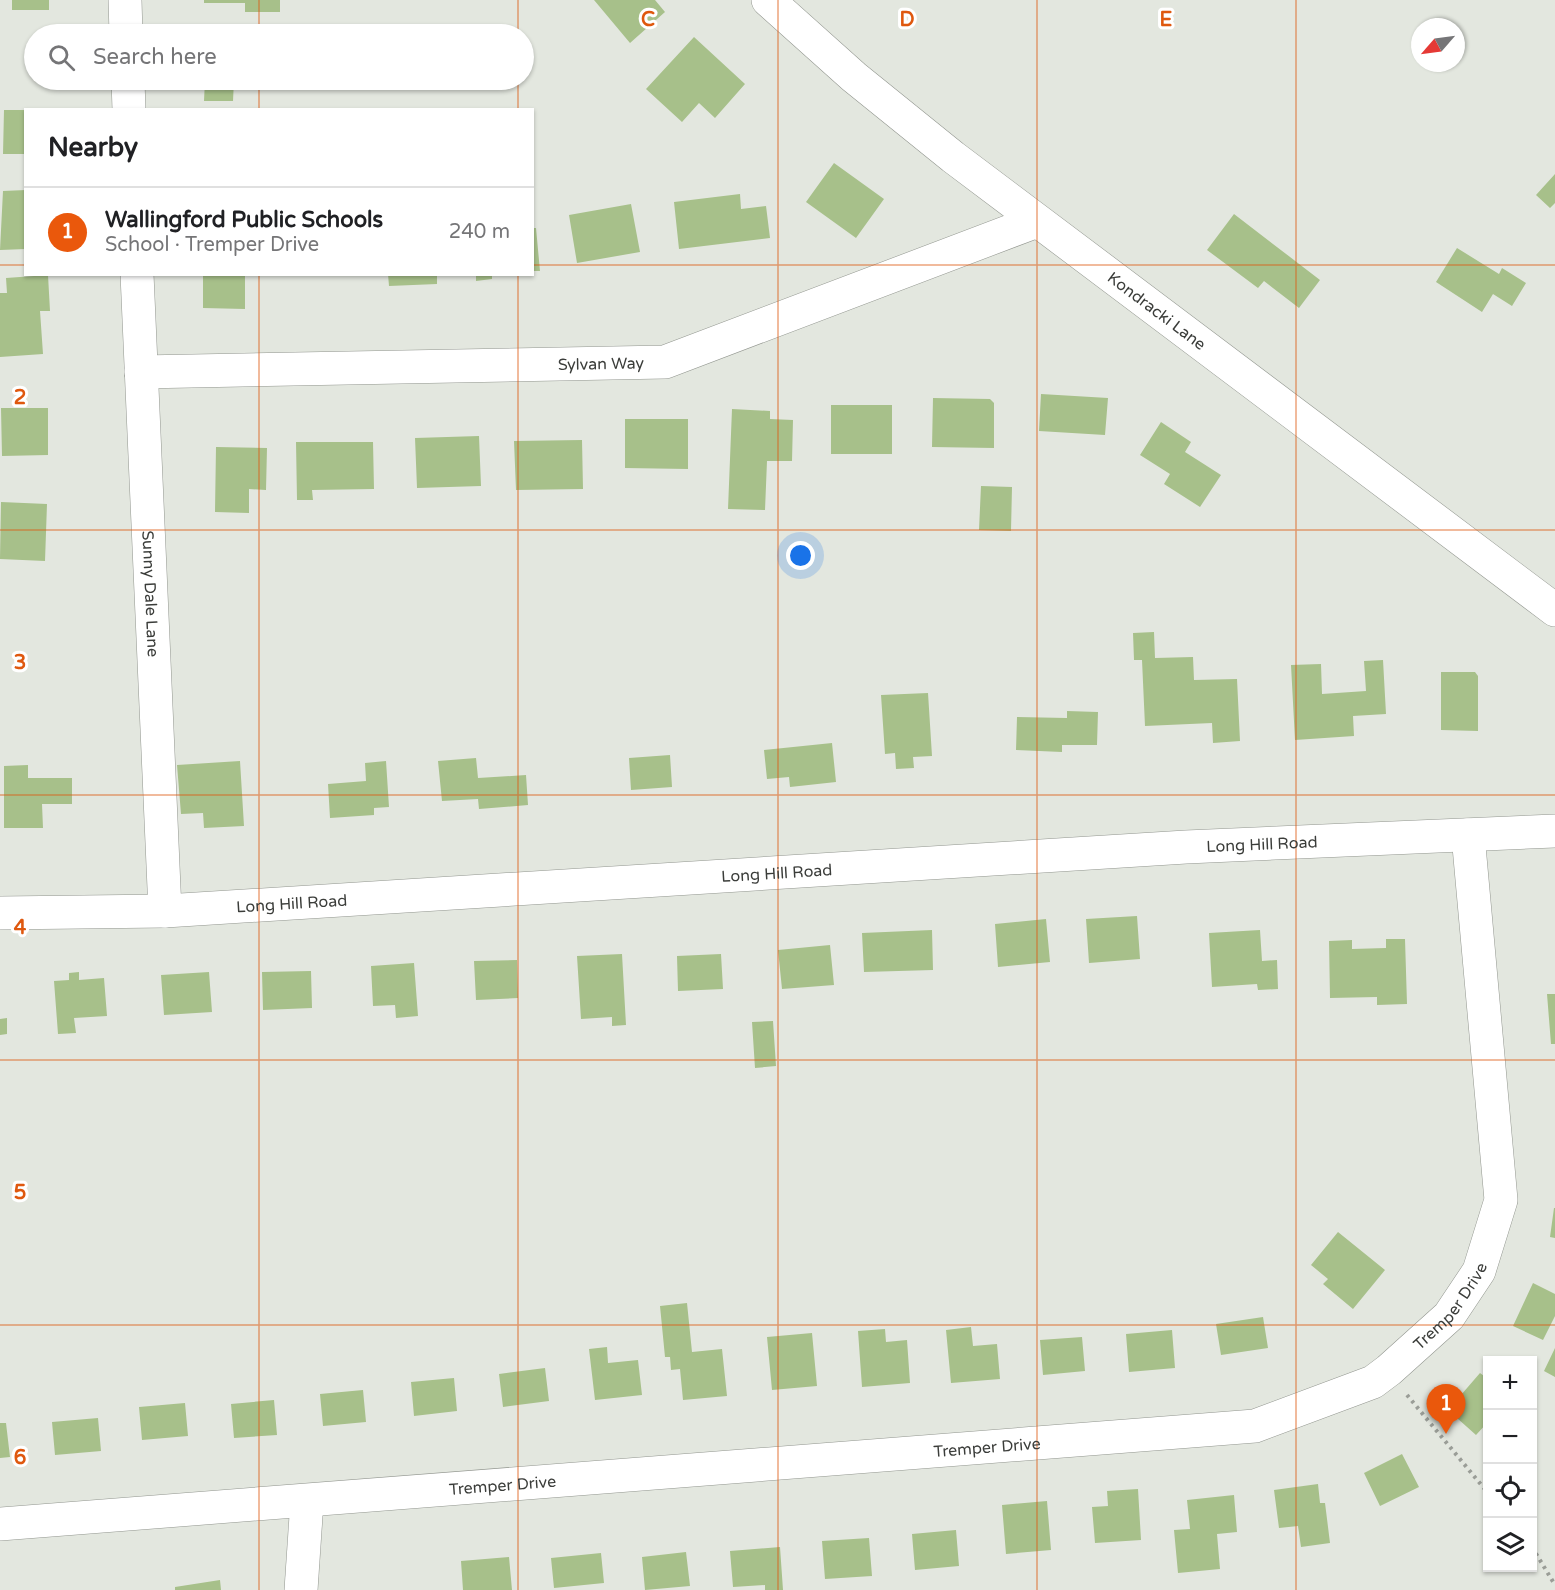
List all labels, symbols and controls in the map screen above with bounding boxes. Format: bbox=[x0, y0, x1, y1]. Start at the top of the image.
text: C bbox=[641, 8, 655, 32]
text: D bbox=[899, 8, 915, 32]
text: E bbox=[1160, 8, 1173, 32]
north arrow bbox=[1411, 18, 1465, 72]
search box bbox=[24, 24, 534, 90]
icon: search bbox=[45, 41, 78, 74]
text: Search here bbox=[93, 44, 217, 70]
text: Nearby bbox=[48, 132, 138, 163]
text: Wallingford Public Schools bbox=[105, 207, 383, 233]
text: 1 bbox=[61, 220, 74, 244]
text: 240 m bbox=[449, 220, 510, 244]
text: School · Tremper Drive bbox=[105, 233, 319, 257]
street label: Kondracki Lane bbox=[1103, 268, 1210, 355]
street label: Sylvan Way bbox=[558, 353, 645, 375]
text: 2 bbox=[14, 386, 26, 410]
street label: Sunny Dale Lane bbox=[137, 530, 163, 657]
your location bbox=[786, 541, 815, 570]
text: 3 bbox=[14, 651, 26, 675]
street label: Long Hill Road bbox=[1206, 832, 1318, 857]
street label: Long Hill Road bbox=[721, 860, 833, 887]
street label: Long Hill Road bbox=[236, 891, 348, 918]
text: 4 bbox=[14, 916, 27, 940]
text: 5 bbox=[14, 1181, 26, 1205]
street label: Tremper Drive bbox=[1409, 1261, 1492, 1354]
map controls bbox=[1483, 1356, 1537, 1572]
button: + bbox=[1483, 1356, 1537, 1410]
pin: 1 bbox=[1426, 1384, 1466, 1434]
button: − bbox=[1483, 1410, 1537, 1464]
street label: Tremper Drive bbox=[933, 1434, 1041, 1462]
text: 6 bbox=[14, 1446, 26, 1470]
button: locate bbox=[1483, 1464, 1537, 1518]
street label: Tremper Drive bbox=[448, 1472, 557, 1500]
button: layers bbox=[1483, 1518, 1537, 1572]

